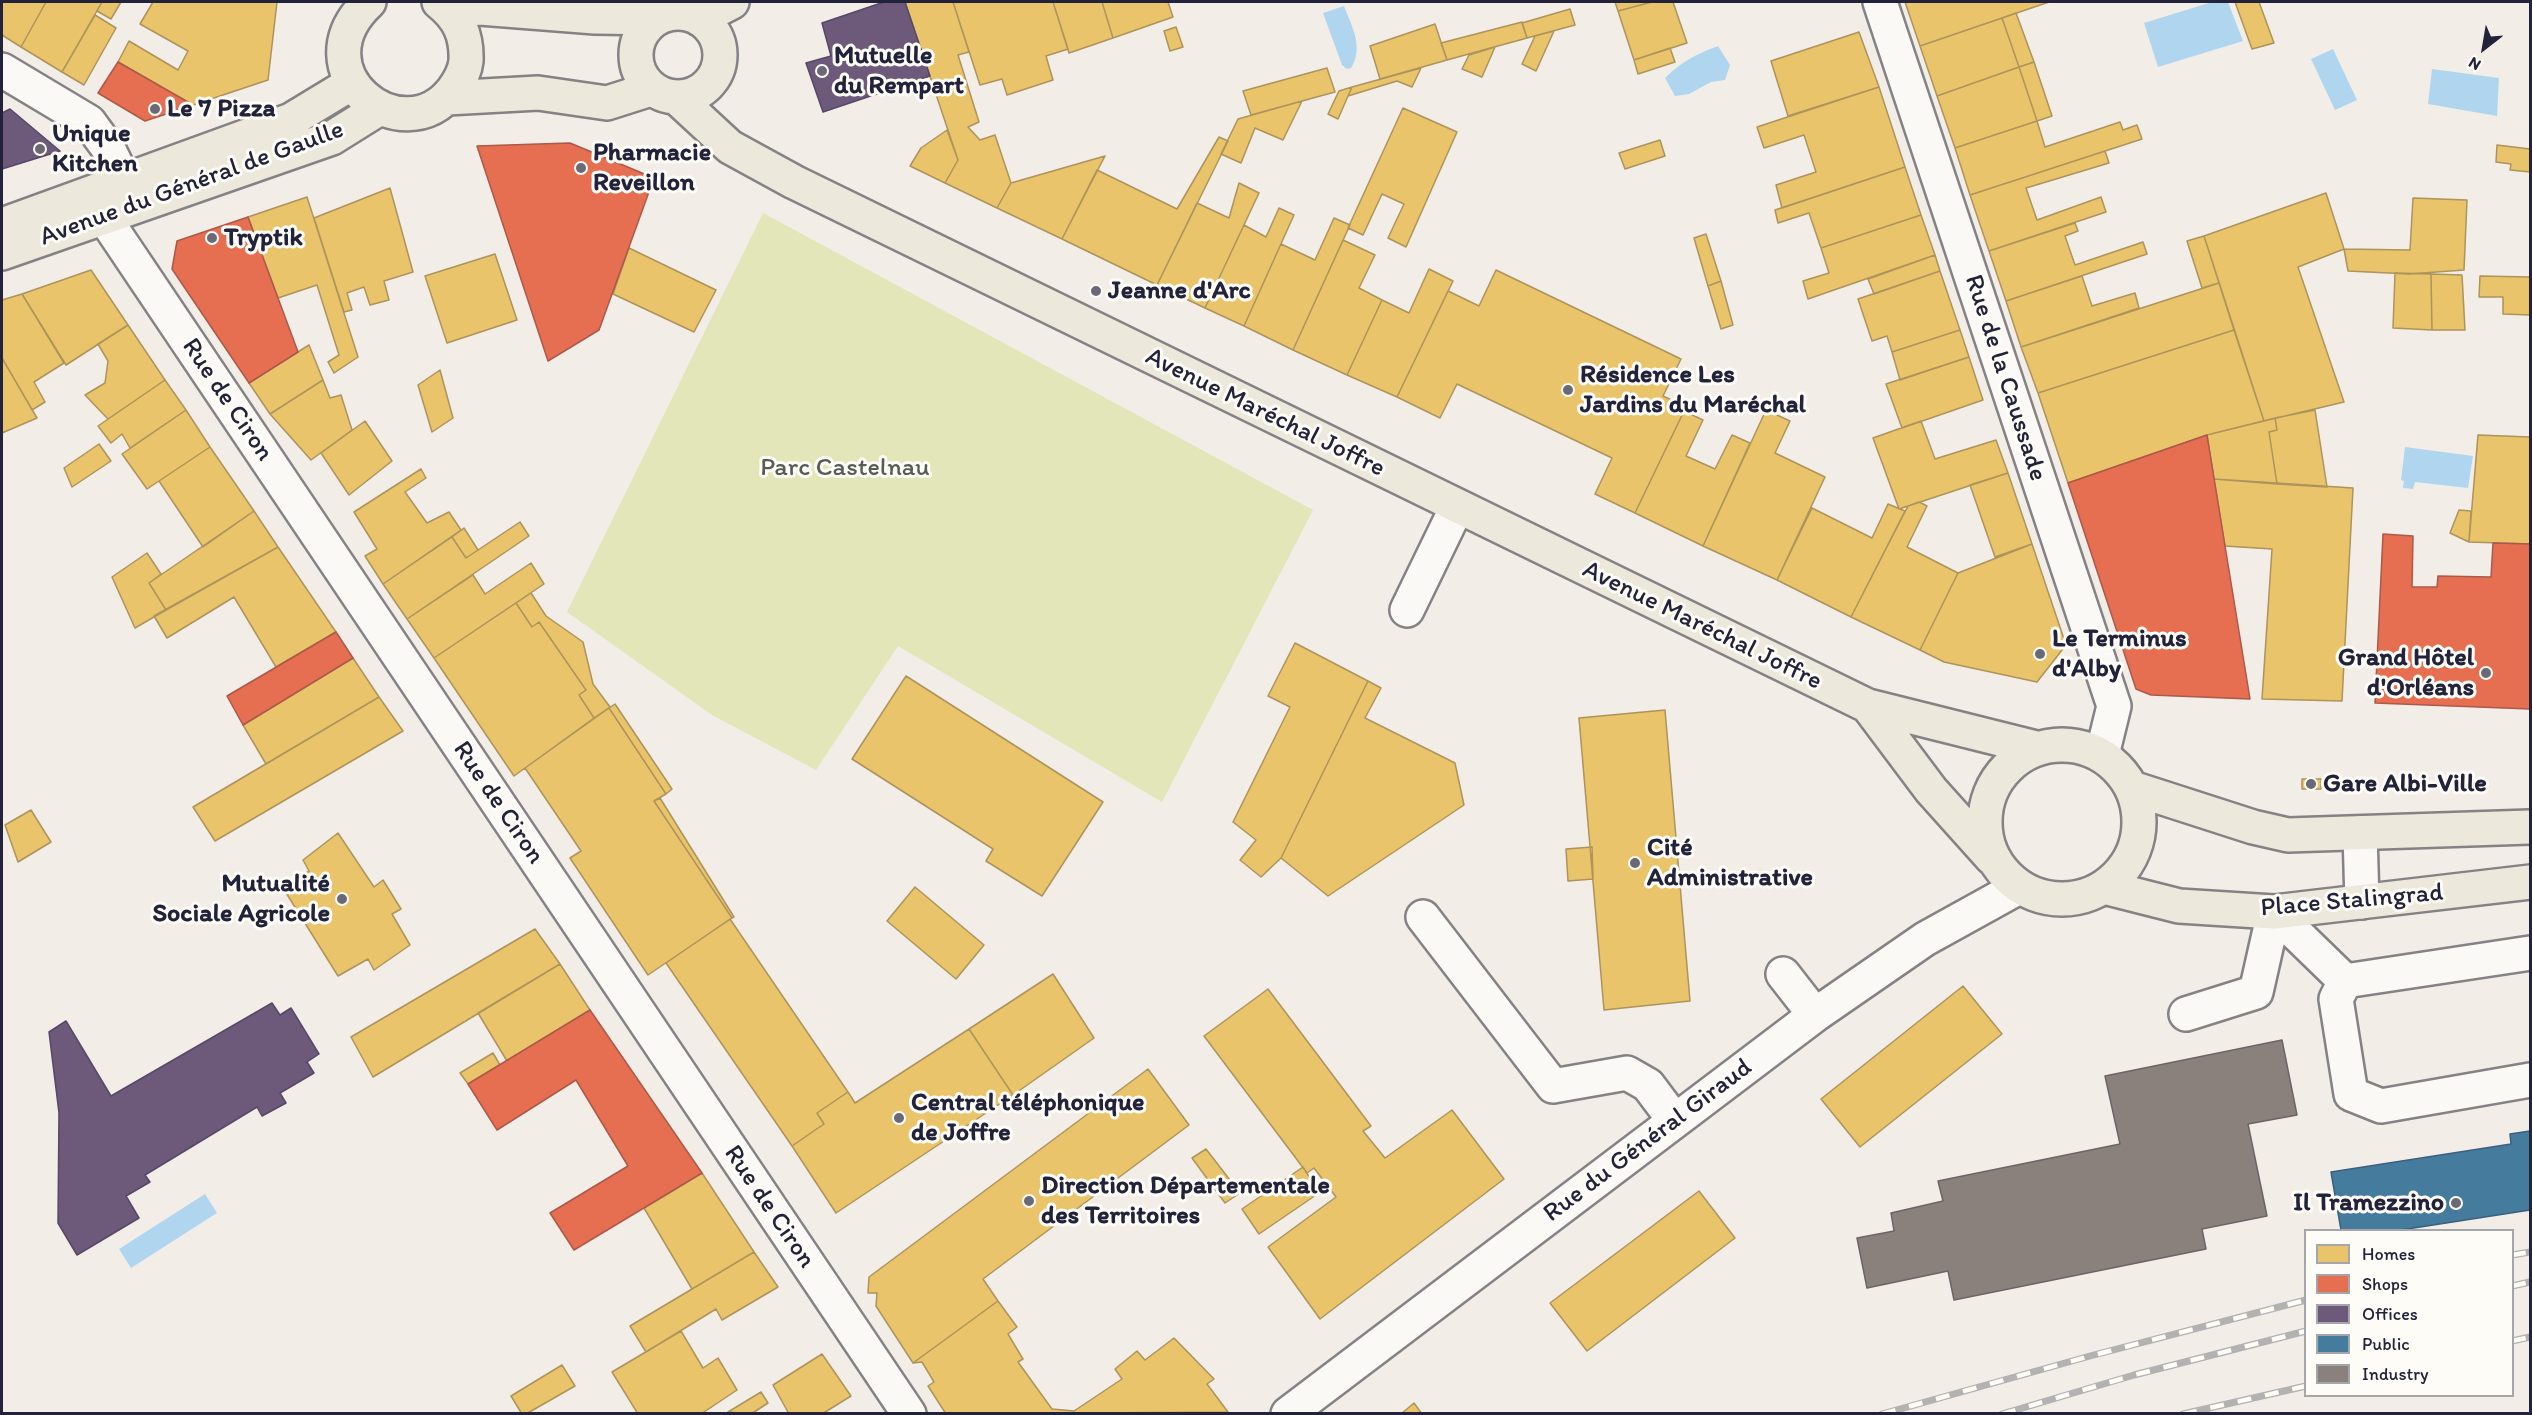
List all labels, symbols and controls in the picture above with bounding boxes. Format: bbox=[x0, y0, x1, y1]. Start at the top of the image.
north arrow bbox=[2454, 18, 2514, 78]
place label: Mutuelle du Rempart bbox=[834, 40, 964, 101]
text: N bbox=[2465, 53, 2484, 75]
marker: Mutuelle du Rempart bbox=[815, 64, 829, 78]
place label: Le 7 Pizza bbox=[167, 93, 275, 125]
marker: Le 7 Pizza bbox=[148, 102, 162, 116]
street label: Avenue du Général de Gaulle bbox=[36, 114, 348, 254]
place label: Unique Kitchen bbox=[52, 118, 138, 180]
place label: Pharmacie Reveillon bbox=[593, 137, 711, 198]
marker: Unique Kitchen bbox=[33, 142, 47, 156]
marker: Pharmacie Reveillon bbox=[574, 161, 588, 175]
place label: Tryptik bbox=[224, 222, 303, 254]
marker: Tryptik bbox=[205, 231, 219, 245]
street label: Rue de la Caussade bbox=[1957, 271, 2053, 485]
place label: Jeanne d'Arc bbox=[1108, 275, 1251, 307]
marker: Jeanne d'Arc bbox=[1089, 284, 1103, 298]
street label: Rue de Ciron bbox=[174, 333, 280, 467]
street label: Avenue Maréchal Joffre bbox=[1140, 341, 1390, 485]
place label: Résidence Les Jardins du Maréchal bbox=[1580, 359, 1806, 420]
marker: Résidence Les Jardins du Maréchal bbox=[1561, 383, 1575, 397]
park label: Parc Castelnau bbox=[760, 452, 930, 484]
street label: Avenue Maréchal Joffre bbox=[1577, 554, 1827, 698]
place label: Le Terminus d'Alby bbox=[2052, 623, 2186, 684]
place label: Grand Hôtel d'Orléans bbox=[2338, 642, 2474, 704]
marker: Le Terminus d'Alby bbox=[2033, 647, 2047, 661]
marker: Grand Hôtel d'Orléans bbox=[2479, 666, 2493, 680]
street label: Rue de Ciron bbox=[445, 736, 551, 870]
place label: Gare Albi-Ville bbox=[2323, 768, 2487, 800]
marker: Gare Albi-Ville bbox=[2304, 777, 2318, 791]
place label: Cité Administrative bbox=[1647, 832, 1813, 894]
marker: Cité Administrative bbox=[1628, 856, 1642, 870]
place label: Mutualité Sociale Agricole bbox=[152, 868, 330, 930]
street label: Place Stalingrad bbox=[2259, 877, 2445, 925]
marker: Mutualité Sociale Agricole bbox=[335, 892, 349, 906]
street label: Rue du Général Giraud bbox=[1538, 1052, 1758, 1230]
place label: Central téléphonique de Joffre bbox=[911, 1087, 1145, 1148]
marker: Central téléphonique de Joffre bbox=[892, 1111, 906, 1125]
street label: Rue de Ciron bbox=[716, 1140, 822, 1274]
place label: Direction Départementale des Territoires bbox=[1041, 1170, 1330, 1232]
place label: Il Tramezzino bbox=[2293, 1187, 2444, 1219]
marker: Direction Départementale des Territoires bbox=[1022, 1194, 1036, 1208]
marker: Il Tramezzino bbox=[2449, 1196, 2463, 1210]
legend bbox=[2304, 1229, 2514, 1397]
text: Homes bbox=[2362, 1243, 2415, 1265]
text: Shops bbox=[2362, 1273, 2408, 1295]
text: Offices bbox=[2362, 1303, 2418, 1325]
text: Public bbox=[2362, 1333, 2410, 1355]
text: Industry bbox=[2362, 1363, 2429, 1385]

